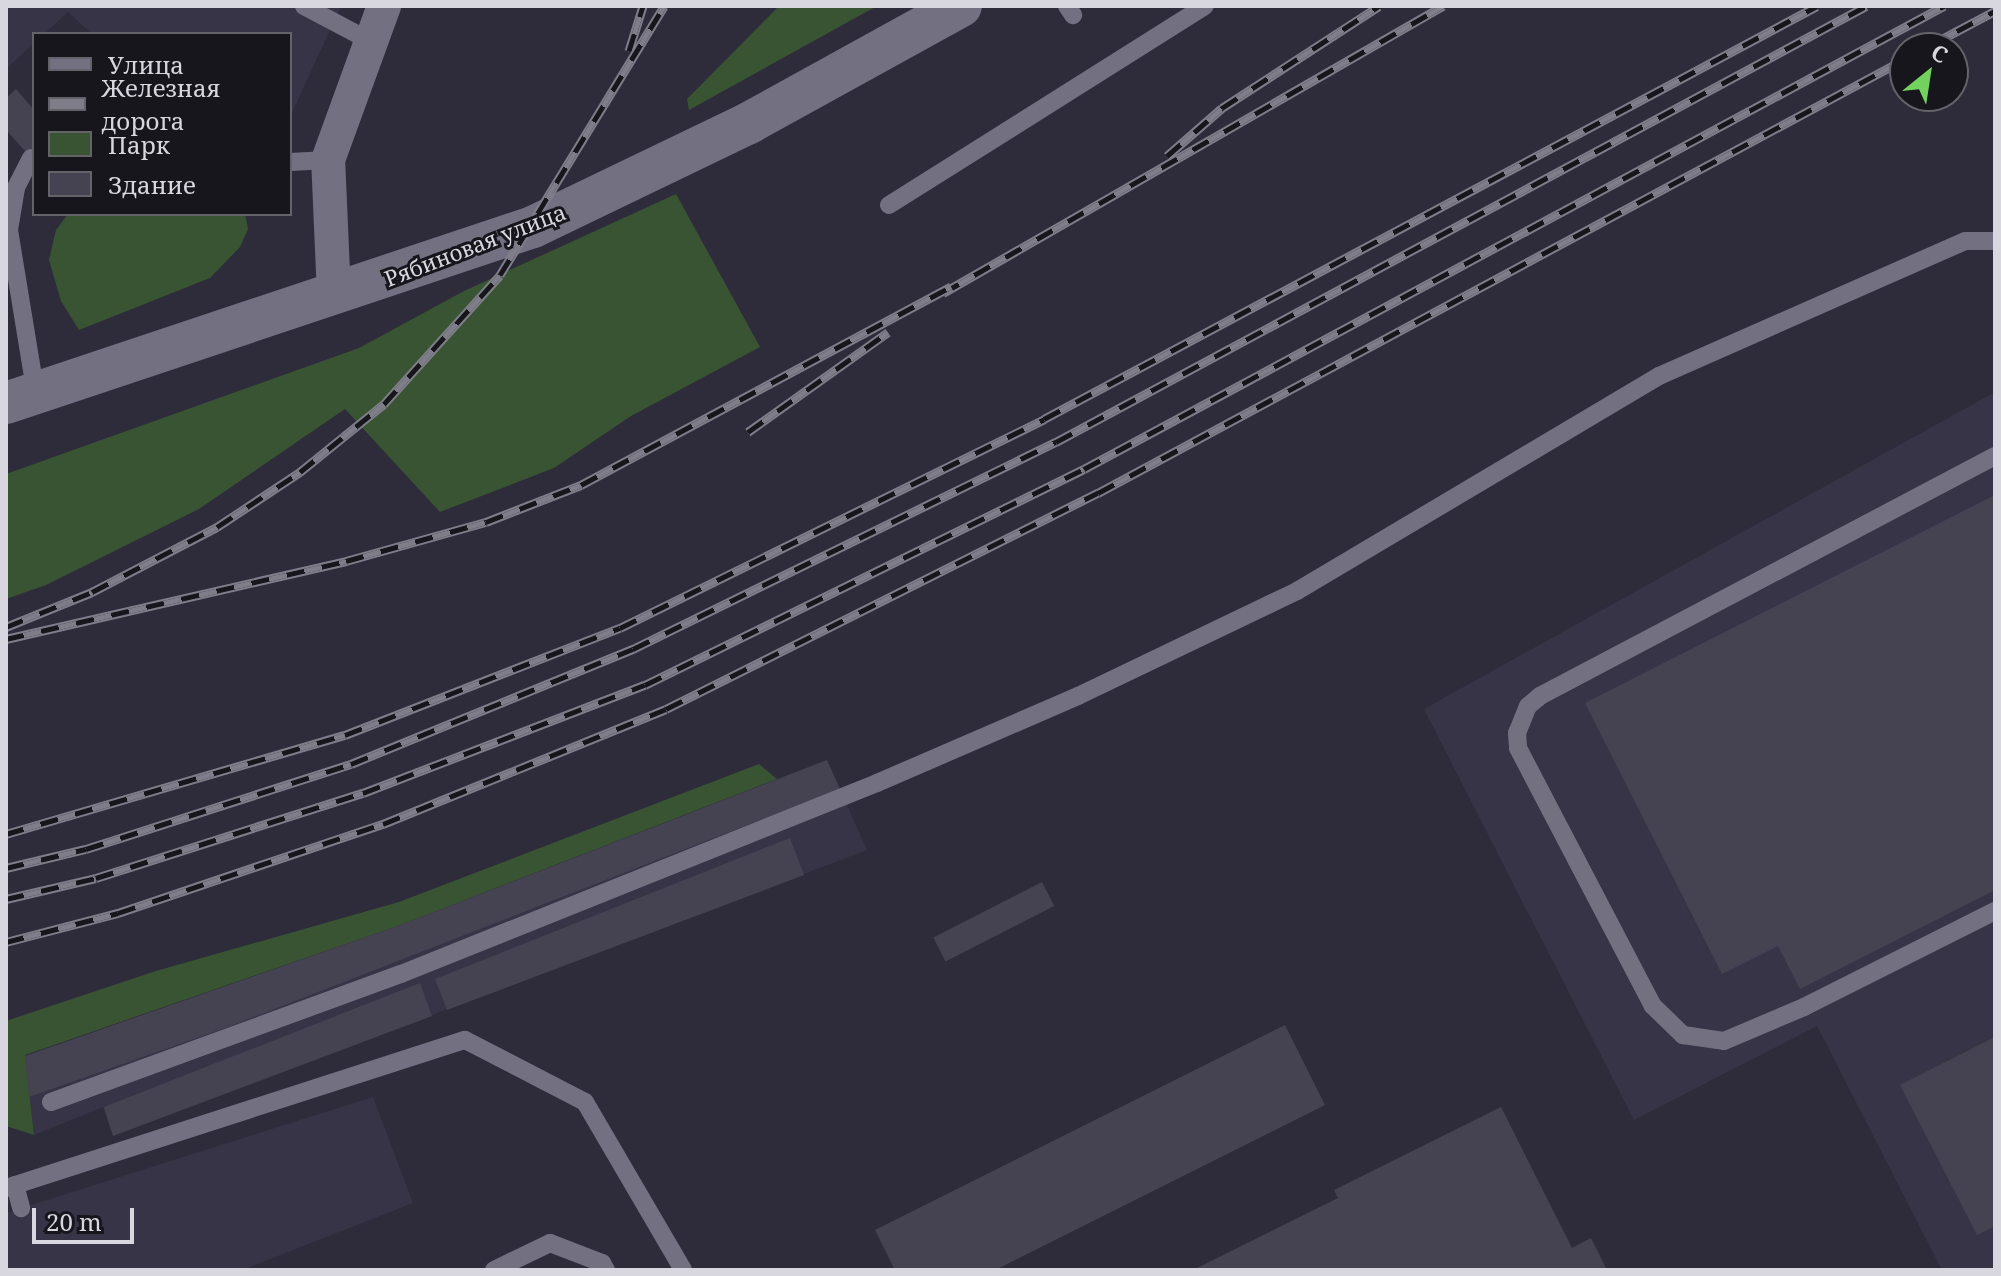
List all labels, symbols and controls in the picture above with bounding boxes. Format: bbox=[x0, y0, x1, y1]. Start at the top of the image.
legend bbox=[32, 32, 292, 216]
north arrow bbox=[1889, 32, 1969, 112]
text: С bbox=[1926, 36, 1954, 70]
text: Улица bbox=[108, 48, 184, 81]
text: Железная дорога bbox=[102, 71, 220, 137]
text: Парк bbox=[108, 128, 170, 161]
text: Здание bbox=[108, 168, 196, 201]
street label: Рябиновая улица bbox=[381, 198, 569, 292]
scale bar bbox=[36, 1192, 138, 1242]
text: 20 m bbox=[46, 1205, 102, 1238]

